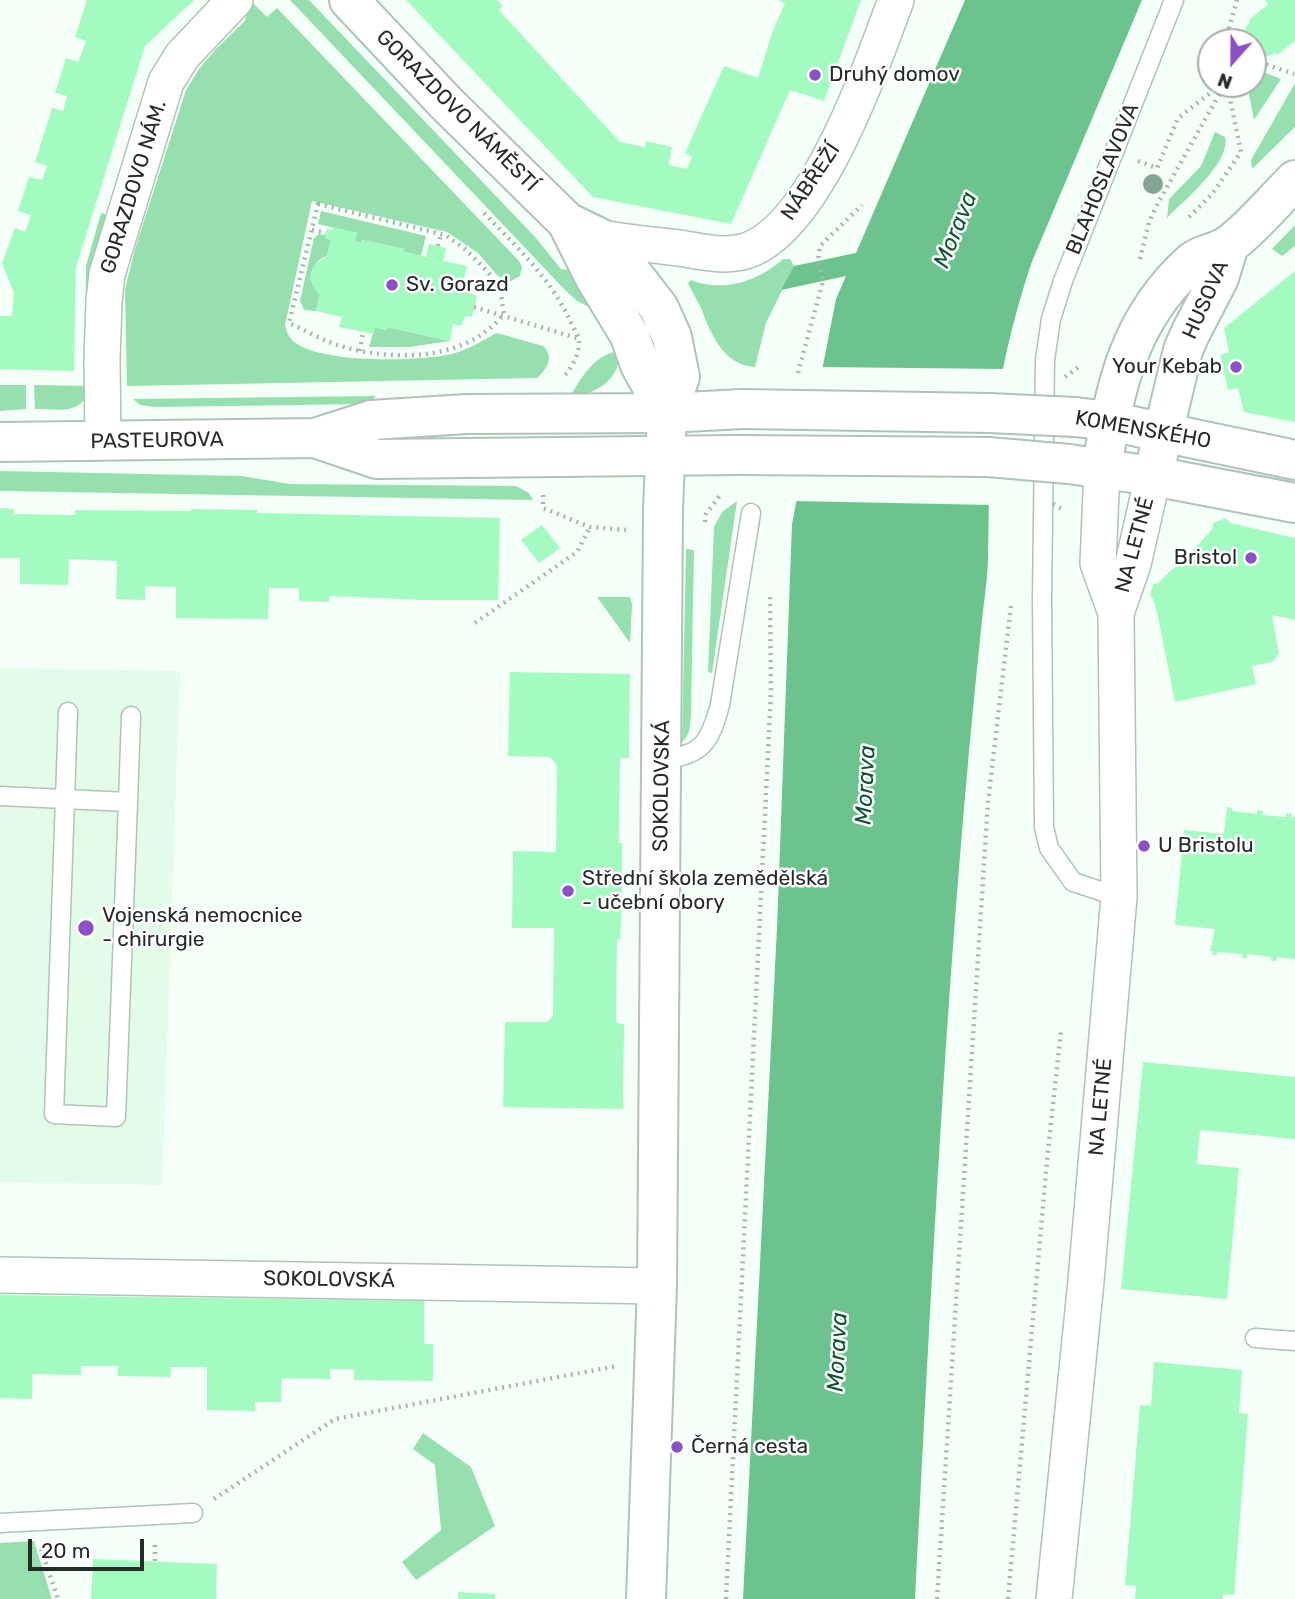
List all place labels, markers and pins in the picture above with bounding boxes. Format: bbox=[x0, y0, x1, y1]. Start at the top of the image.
place label: Druhý domov bbox=[829, 62, 960, 88]
marker: Druhý domov bbox=[807, 67, 823, 83]
place label: Sv. Gorazd bbox=[406, 272, 509, 298]
marker: Sv. Gorazd bbox=[384, 277, 400, 293]
place label: Your Kebab bbox=[1112, 354, 1222, 380]
marker: Your Kebab bbox=[1228, 359, 1244, 375]
place label: Bristol bbox=[1174, 545, 1237, 571]
marker: Bristol bbox=[1243, 550, 1259, 566]
place label: U Bristolu bbox=[1158, 833, 1254, 859]
marker: U Bristolu bbox=[1136, 838, 1152, 854]
place label: Střední škola zemědělská - učební obory bbox=[582, 866, 828, 916]
marker: Střední škola zemědělská - učební obory bbox=[560, 883, 576, 899]
place label: Vojenská nemocnice - chirurgie bbox=[102, 903, 303, 953]
marker: Vojenská nemocnice - chirurgie bbox=[76, 918, 96, 938]
place label: Černá cesta bbox=[691, 1434, 808, 1460]
marker: Černá cesta bbox=[669, 1439, 685, 1455]

